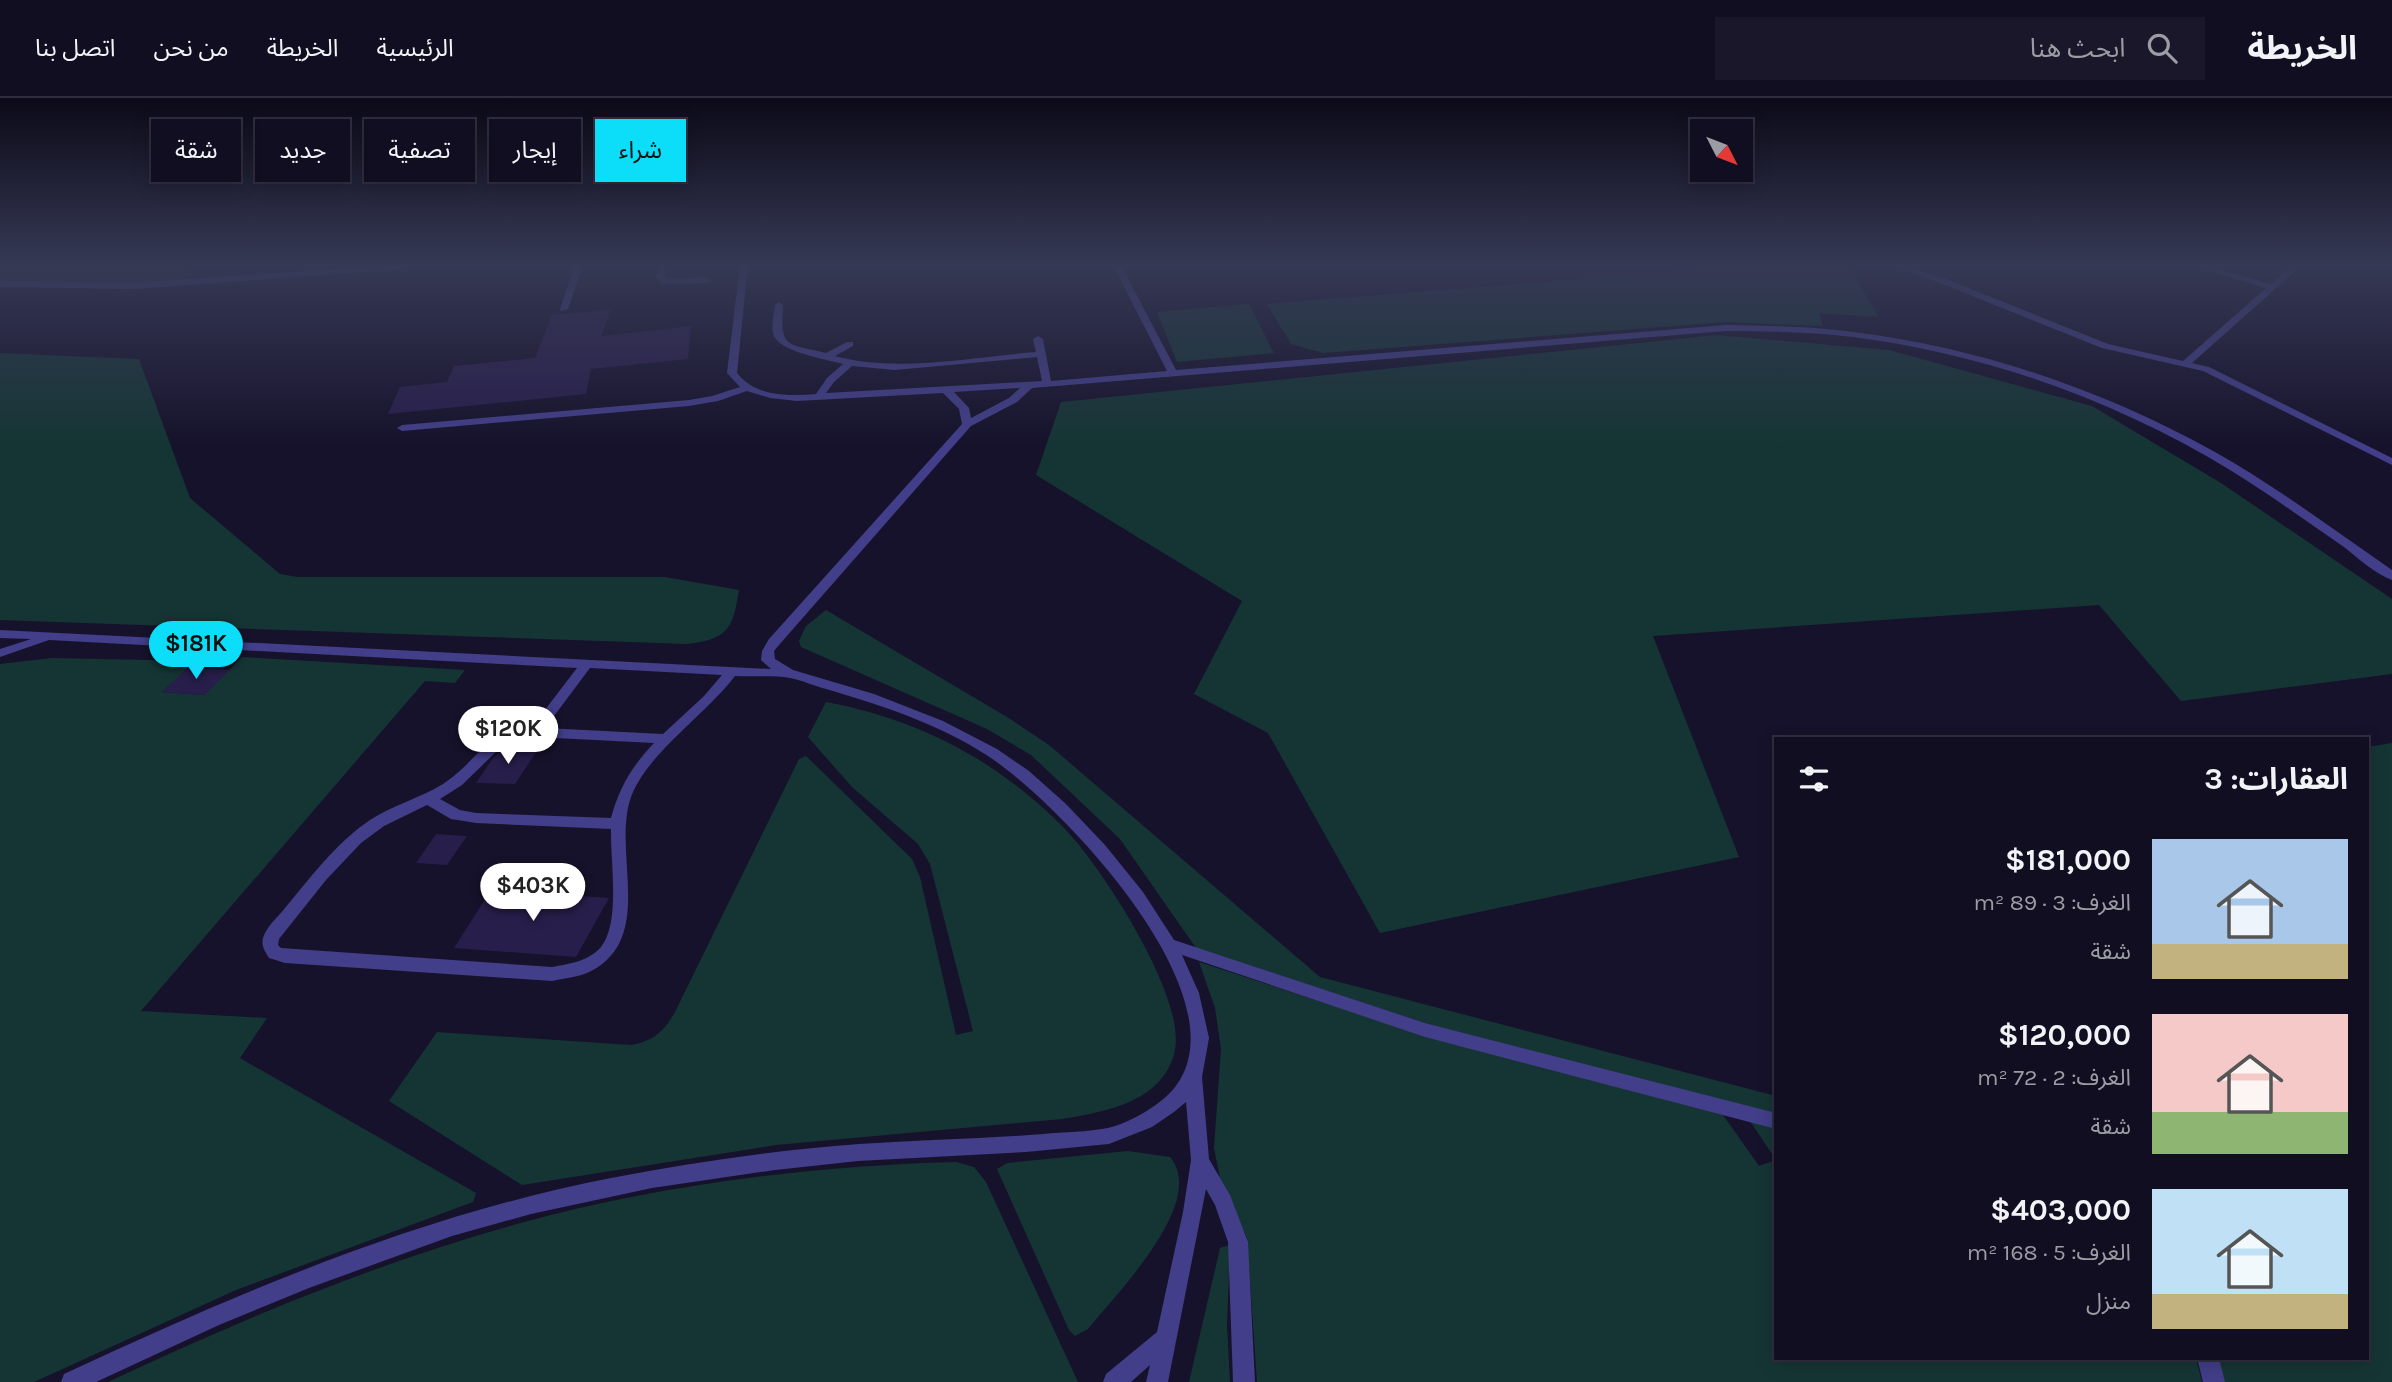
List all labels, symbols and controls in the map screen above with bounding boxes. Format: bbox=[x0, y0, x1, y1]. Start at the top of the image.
search box bbox=[1715, 17, 2205, 80]
icon: search bbox=[2143, 29, 2181, 67]
text: الخريطة bbox=[2247, 29, 2357, 67]
text: ابحث هنا bbox=[2030, 33, 2125, 64]
text: اتصل بنا bbox=[35, 34, 116, 62]
text: من نحن bbox=[154, 34, 229, 62]
text: الخريطة bbox=[267, 34, 339, 62]
text: الرئيسية bbox=[377, 34, 454, 62]
chip: شقة bbox=[151, 119, 241, 182]
chip: جديد bbox=[255, 119, 350, 182]
chip: تصفية bbox=[364, 119, 475, 182]
chip: إيجار bbox=[489, 119, 581, 182]
chip: شراء bbox=[595, 119, 686, 182]
north arrow bbox=[1690, 119, 1754, 182]
map controls bbox=[1690, 119, 1753, 182]
pin: $181K bbox=[147, 622, 245, 681]
text: $181K bbox=[165, 630, 227, 657]
pin: $120K bbox=[459, 706, 557, 766]
text: $120K bbox=[474, 715, 542, 742]
icon: filters bbox=[1795, 760, 1833, 798]
text: العقارات: 3 bbox=[2204, 761, 2348, 797]
text: $181,000 bbox=[2005, 842, 2131, 878]
pin: $403K bbox=[484, 864, 582, 923]
icon: home bbox=[2208, 867, 2292, 951]
text: $403K bbox=[496, 872, 570, 899]
text: الغرف: 3 · 89 m² bbox=[1973, 889, 2131, 916]
text: شقة bbox=[2090, 938, 2131, 965]
text: $120,000 bbox=[1998, 1017, 2131, 1053]
icon: home bbox=[2208, 1042, 2292, 1126]
text: الغرف: 2 · 72 m² bbox=[1977, 1064, 2131, 1091]
text: شقة bbox=[2090, 1113, 2131, 1140]
text: $403,000 bbox=[1990, 1192, 2131, 1228]
icon: home bbox=[2208, 1217, 2292, 1301]
text: الغرف: 5 · 168 m² bbox=[1967, 1239, 2131, 1266]
text: منزل bbox=[2086, 1288, 2131, 1315]

